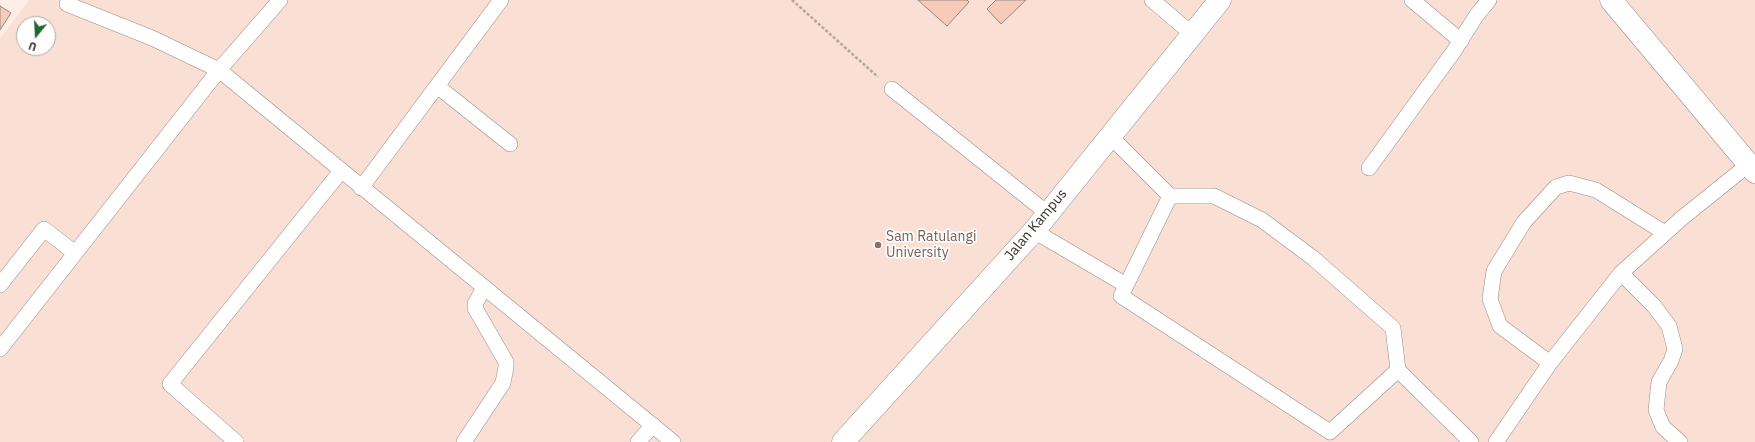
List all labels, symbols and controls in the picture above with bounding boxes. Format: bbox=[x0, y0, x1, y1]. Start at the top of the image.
north arrow bbox=[16, 16, 56, 56]
text: U bbox=[27, 39, 38, 54]
street label: Jalan Kampus bbox=[1001, 186, 1071, 264]
place label: Sam Ratulangi University bbox=[886, 229, 976, 262]
marker: Sam Ratulangi University bbox=[873, 240, 883, 250]

